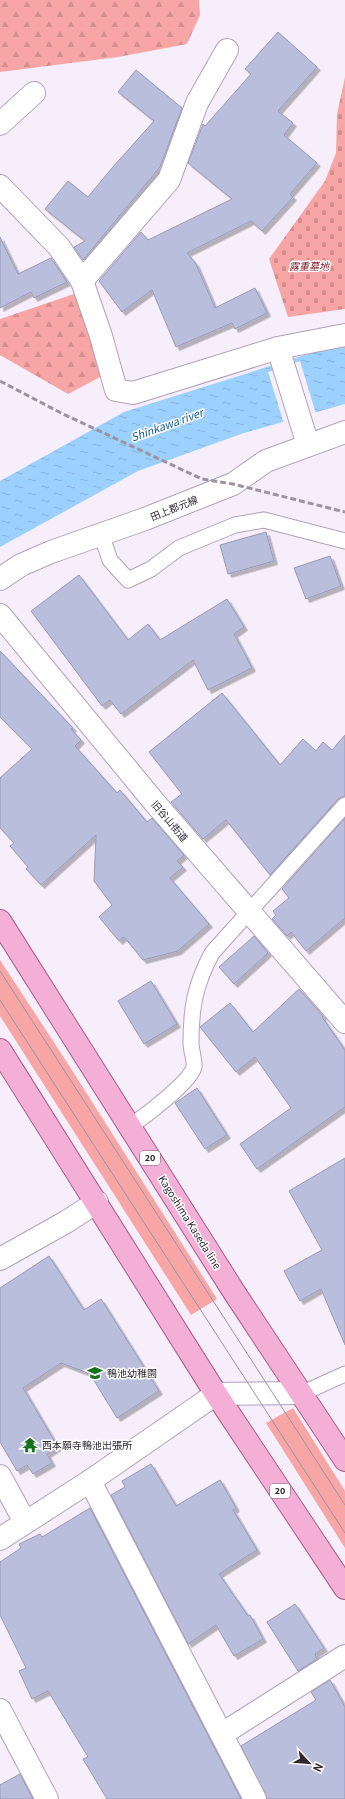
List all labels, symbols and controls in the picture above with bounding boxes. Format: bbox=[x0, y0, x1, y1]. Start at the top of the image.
park label: 露重墓地 bbox=[289, 258, 330, 273]
water label: Shinkawa river bbox=[128, 403, 207, 445]
street label: 田上郡元線 bbox=[148, 491, 200, 524]
street label: 旧谷山街道 bbox=[149, 797, 192, 845]
road number: 20 bbox=[140, 1151, 160, 1165]
street label: Kagoshima Kaseda line bbox=[155, 1172, 226, 1272]
school or university icon: 鴨池幼稚園 bbox=[86, 1364, 104, 1382]
place label: 鴨池幼稚園 bbox=[107, 1365, 157, 1380]
temple icon: 西本願寺鴨池出張所 bbox=[21, 1436, 39, 1454]
place label: 西本願寺鴨池出張所 bbox=[42, 1437, 132, 1452]
road number: 20 bbox=[270, 1484, 290, 1498]
north arrow bbox=[289, 1743, 329, 1783]
text: N bbox=[310, 1761, 328, 1775]

